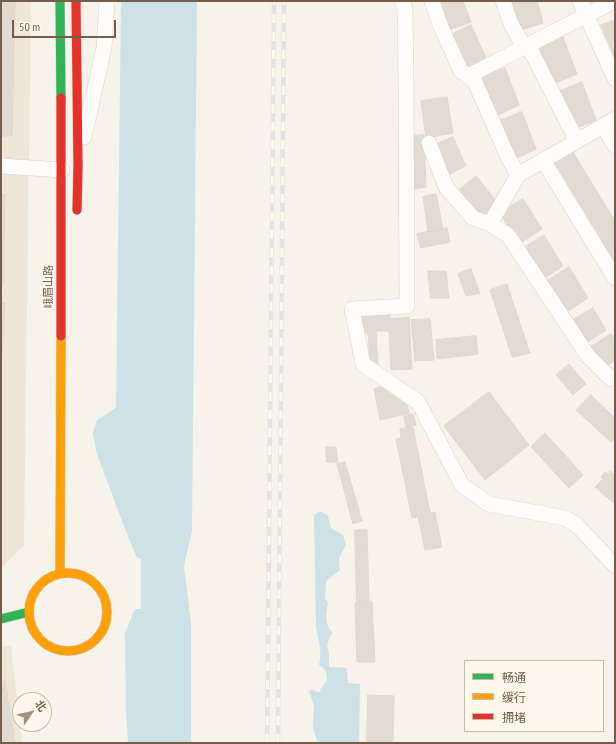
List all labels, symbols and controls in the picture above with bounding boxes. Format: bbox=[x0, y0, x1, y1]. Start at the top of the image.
scale bar bbox=[14, 12, 118, 38]
text: 50 m bbox=[19, 19, 40, 34]
street label: 峨眉山路 bbox=[42, 265, 56, 309]
legend bbox=[464, 660, 604, 732]
text: 畅通 bbox=[502, 670, 526, 685]
text: 缓行 bbox=[502, 690, 526, 705]
north arrow bbox=[12, 692, 52, 732]
text: 北 bbox=[32, 697, 50, 714]
text: 拥堵 bbox=[502, 710, 526, 725]

